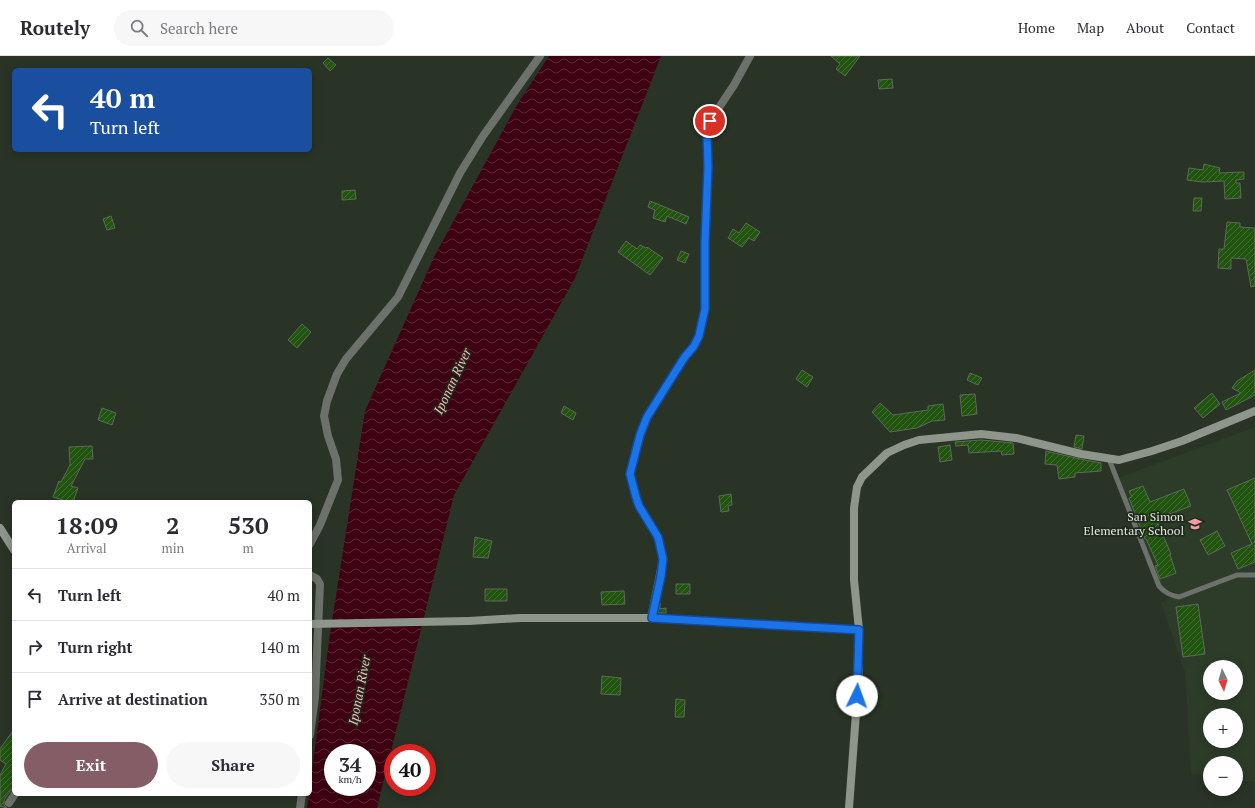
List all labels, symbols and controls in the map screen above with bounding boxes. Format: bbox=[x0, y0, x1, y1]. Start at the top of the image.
search box bbox=[114, 10, 394, 46]
text: Routely bbox=[20, 15, 90, 40]
icon: search bbox=[128, 17, 150, 39]
text: Search here bbox=[160, 18, 238, 38]
text: Home bbox=[1018, 18, 1055, 37]
text: Map bbox=[1077, 18, 1104, 37]
text: About bbox=[1126, 18, 1164, 37]
text: Contact bbox=[1186, 18, 1235, 37]
text: 40 m bbox=[90, 79, 155, 116]
icon: left bbox=[24, 84, 76, 136]
pin bbox=[693, 104, 727, 138]
icon: arrive bbox=[699, 110, 721, 132]
text: Turn left bbox=[90, 115, 160, 139]
water label: Iponan River bbox=[428, 344, 476, 418]
text: 18:09 bbox=[55, 509, 118, 541]
text: 2 bbox=[166, 509, 180, 541]
text: 530 bbox=[228, 509, 268, 541]
place label: San Simon Elementary School bbox=[1084, 509, 1184, 538]
school or university icon: San Simon Elementary School bbox=[1187, 516, 1203, 532]
text: Arrival bbox=[67, 539, 107, 557]
text: min bbox=[161, 539, 184, 557]
text: m bbox=[243, 539, 254, 557]
icon: left bbox=[24, 584, 46, 606]
text: Turn left bbox=[58, 585, 122, 605]
text: 40 m bbox=[267, 585, 300, 605]
icon: right bbox=[24, 636, 46, 658]
text: Turn right bbox=[58, 637, 133, 657]
text: 140 m bbox=[259, 637, 300, 657]
water label: Iponan River bbox=[343, 653, 375, 728]
north arrow bbox=[1203, 660, 1243, 700]
map controls bbox=[1203, 660, 1243, 796]
position arrow bbox=[836, 675, 878, 717]
icon: arrive bbox=[24, 688, 46, 710]
text: Arrive at destination bbox=[58, 689, 208, 709]
text: 350 m bbox=[259, 689, 300, 709]
button: + bbox=[1203, 708, 1243, 748]
button: Exit bbox=[24, 742, 158, 788]
button: Share bbox=[166, 742, 300, 788]
speed limit sign: 40 bbox=[384, 744, 436, 796]
text: 34 bbox=[339, 751, 361, 778]
button: − bbox=[1203, 756, 1243, 796]
text: km/h bbox=[338, 773, 362, 786]

